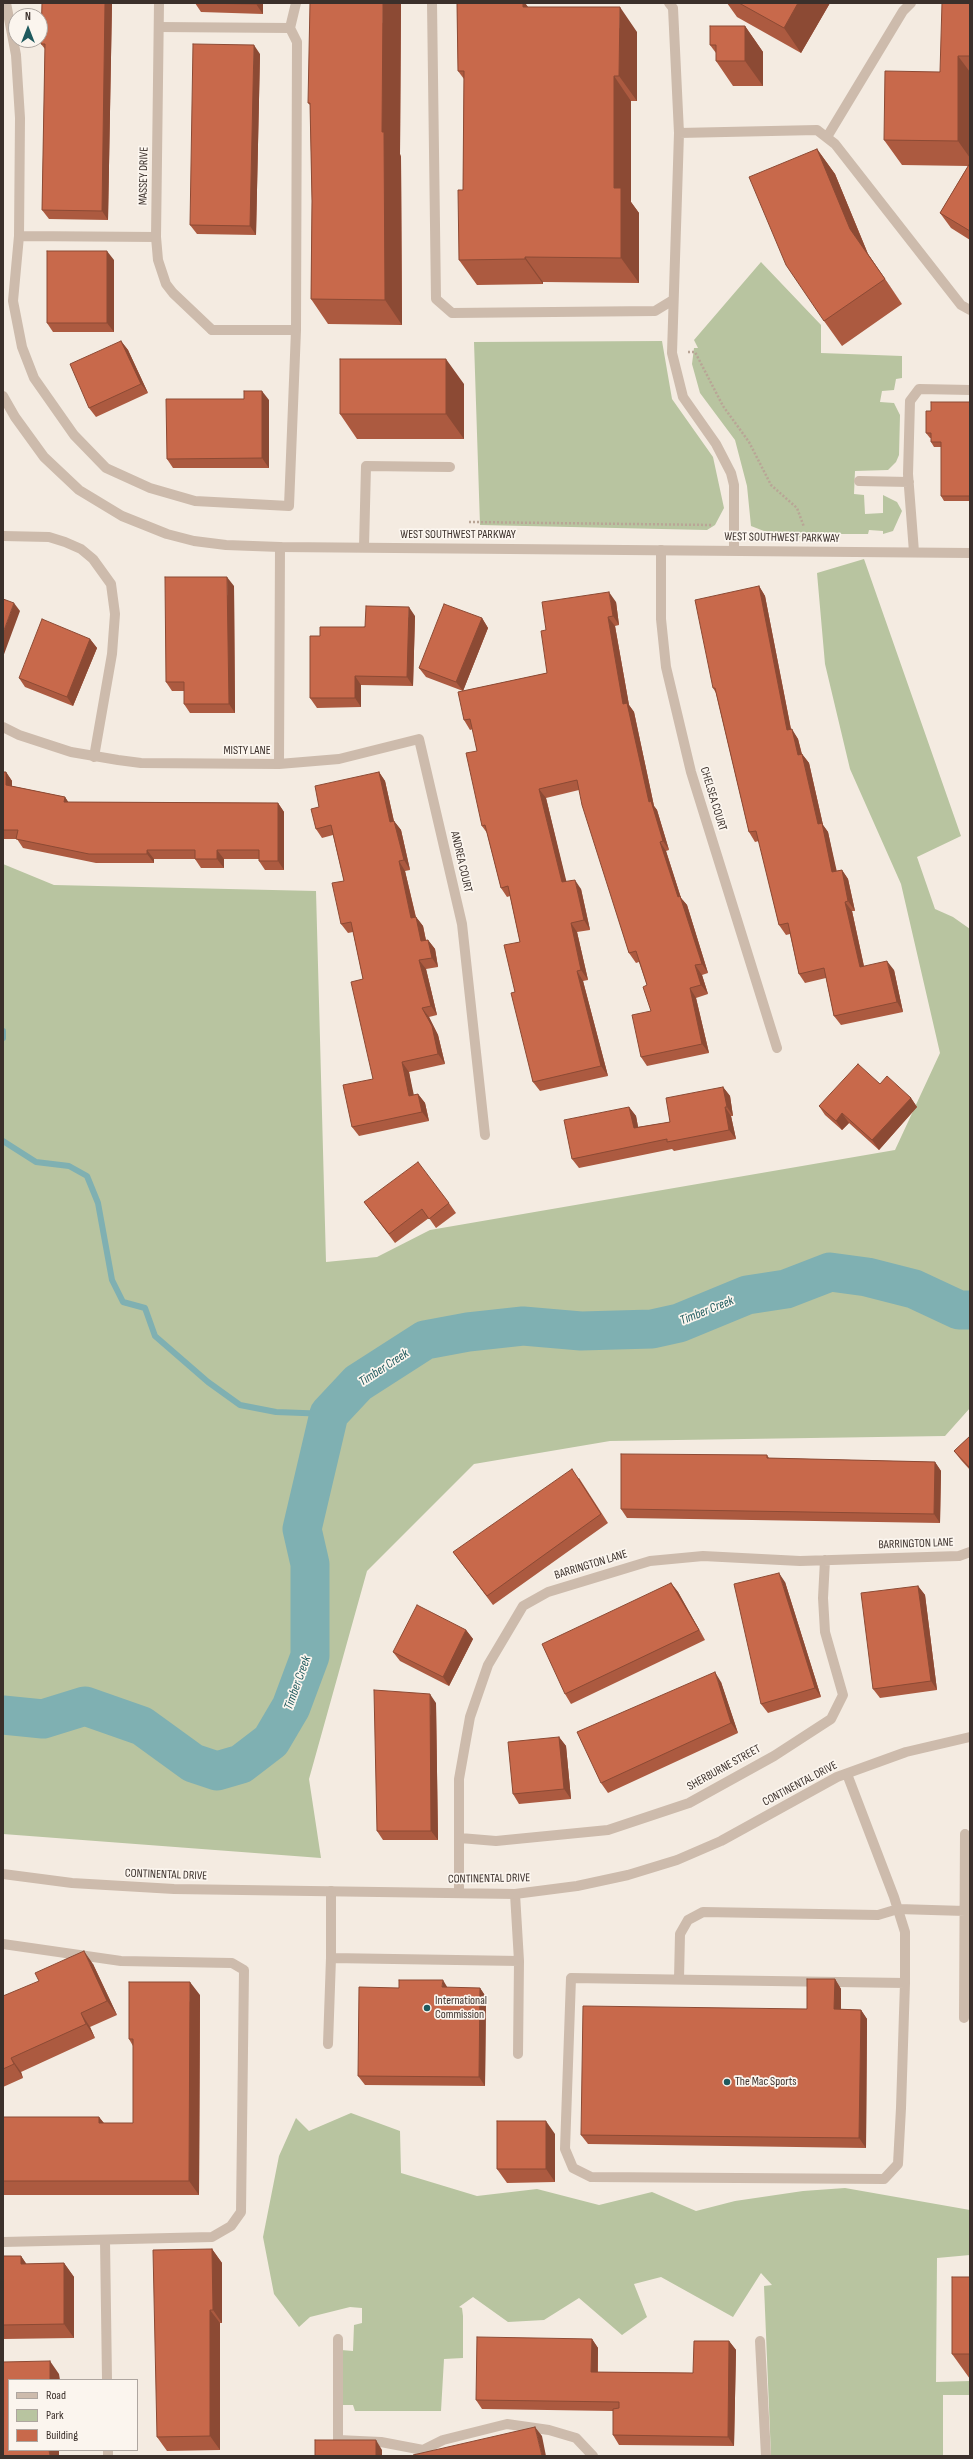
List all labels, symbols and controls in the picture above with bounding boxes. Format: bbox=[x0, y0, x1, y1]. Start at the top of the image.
north arrow bbox=[8, 8, 48, 48]
text: N bbox=[25, 10, 31, 23]
street label: MASSEY DRIVE bbox=[136, 147, 152, 205]
street label: WEST SOUTHWEST PARKWAY bbox=[400, 528, 516, 542]
street label: WEST SOUTHWEST PARKWAY bbox=[724, 530, 840, 546]
street label: MISTY LANE bbox=[223, 744, 271, 758]
street label: CHELSEA COURT bbox=[696, 765, 730, 833]
street label: ANDREA COURT bbox=[447, 830, 475, 894]
water label: Timber Creek bbox=[678, 1293, 736, 1329]
water label: Timber Creek bbox=[356, 1346, 412, 1390]
street label: BARRINGTON LANE bbox=[878, 1535, 954, 1553]
street label: BARRINGTON LANE bbox=[553, 1547, 629, 1583]
water label: Timber Creek bbox=[281, 1654, 315, 1712]
street label: SHERBURNE STREET bbox=[685, 1742, 763, 1794]
street label: CONTINENTAL DRIVE bbox=[760, 1758, 840, 1810]
street label: CONTINENTAL DRIVE bbox=[125, 1866, 207, 1884]
street label: CONTINENTAL DRIVE bbox=[448, 1871, 530, 1887]
place label: International Commission bbox=[435, 1994, 487, 2022]
marker: International Commission bbox=[422, 2003, 432, 2013]
place label: The Mac Sports bbox=[735, 2075, 797, 2089]
marker: The Mac Sports bbox=[722, 2077, 732, 2087]
legend bbox=[8, 2379, 138, 2451]
text: Road bbox=[46, 2388, 66, 2403]
text: Park bbox=[46, 2408, 64, 2423]
text: Building bbox=[46, 2428, 78, 2443]

